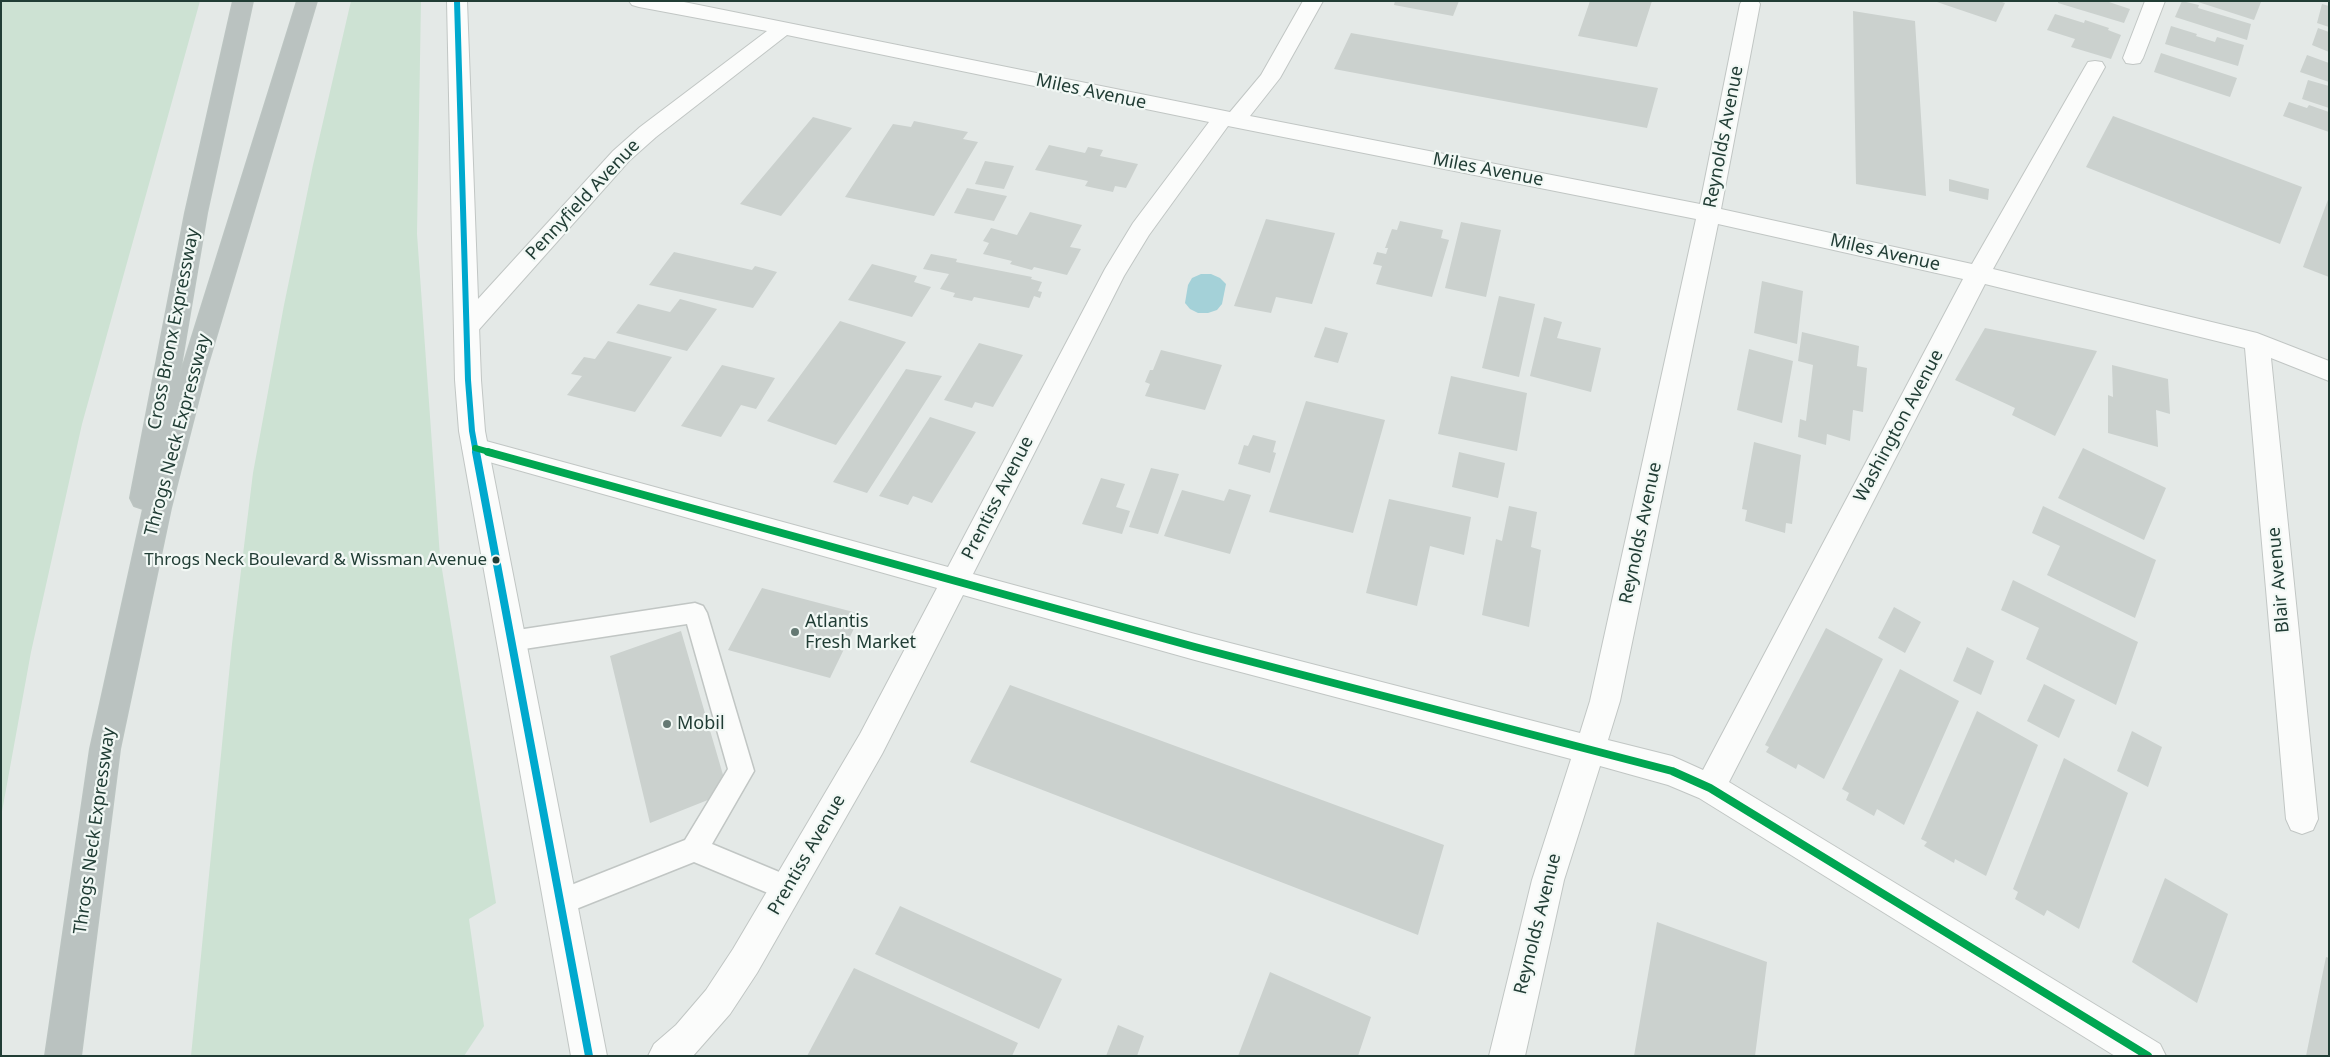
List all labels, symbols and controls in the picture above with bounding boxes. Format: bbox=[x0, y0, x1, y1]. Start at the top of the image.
street label: Reynolds Avenue bbox=[1700, 64, 1748, 210]
street label: Miles Avenue bbox=[1034, 70, 1148, 114]
street label: Pennyfield Avenue bbox=[522, 135, 644, 265]
street label: Miles Avenue bbox=[1431, 149, 1545, 191]
street label: Cross Bronx Expressway bbox=[144, 226, 204, 432]
street label: Miles Avenue bbox=[1828, 230, 1942, 276]
street label: Throgs Neck Expressway bbox=[141, 331, 215, 539]
street label: Washington Avenue bbox=[1850, 346, 1948, 506]
street label: Prentiss Avenue bbox=[958, 433, 1038, 563]
street label: Reynolds Avenue bbox=[1615, 460, 1667, 606]
street label: Blair Avenue bbox=[2264, 526, 2294, 634]
place label: Throgs Neck Boulevard & Wissman Avenue bbox=[144, 550, 487, 570]
marker: Throgs Neck Boulevard & Wissman Avenue bbox=[491, 555, 501, 565]
place label: Atlantis Fresh Market bbox=[805, 611, 916, 654]
marker: Atlantis Fresh Market bbox=[789, 626, 801, 638]
place label: Mobil bbox=[677, 713, 725, 735]
marker: Mobil bbox=[661, 718, 673, 730]
street label: Throgs Neck Expressway bbox=[70, 726, 120, 936]
street label: Prentiss Avenue bbox=[764, 791, 850, 919]
street label: Reynolds Avenue bbox=[1510, 851, 1566, 997]

